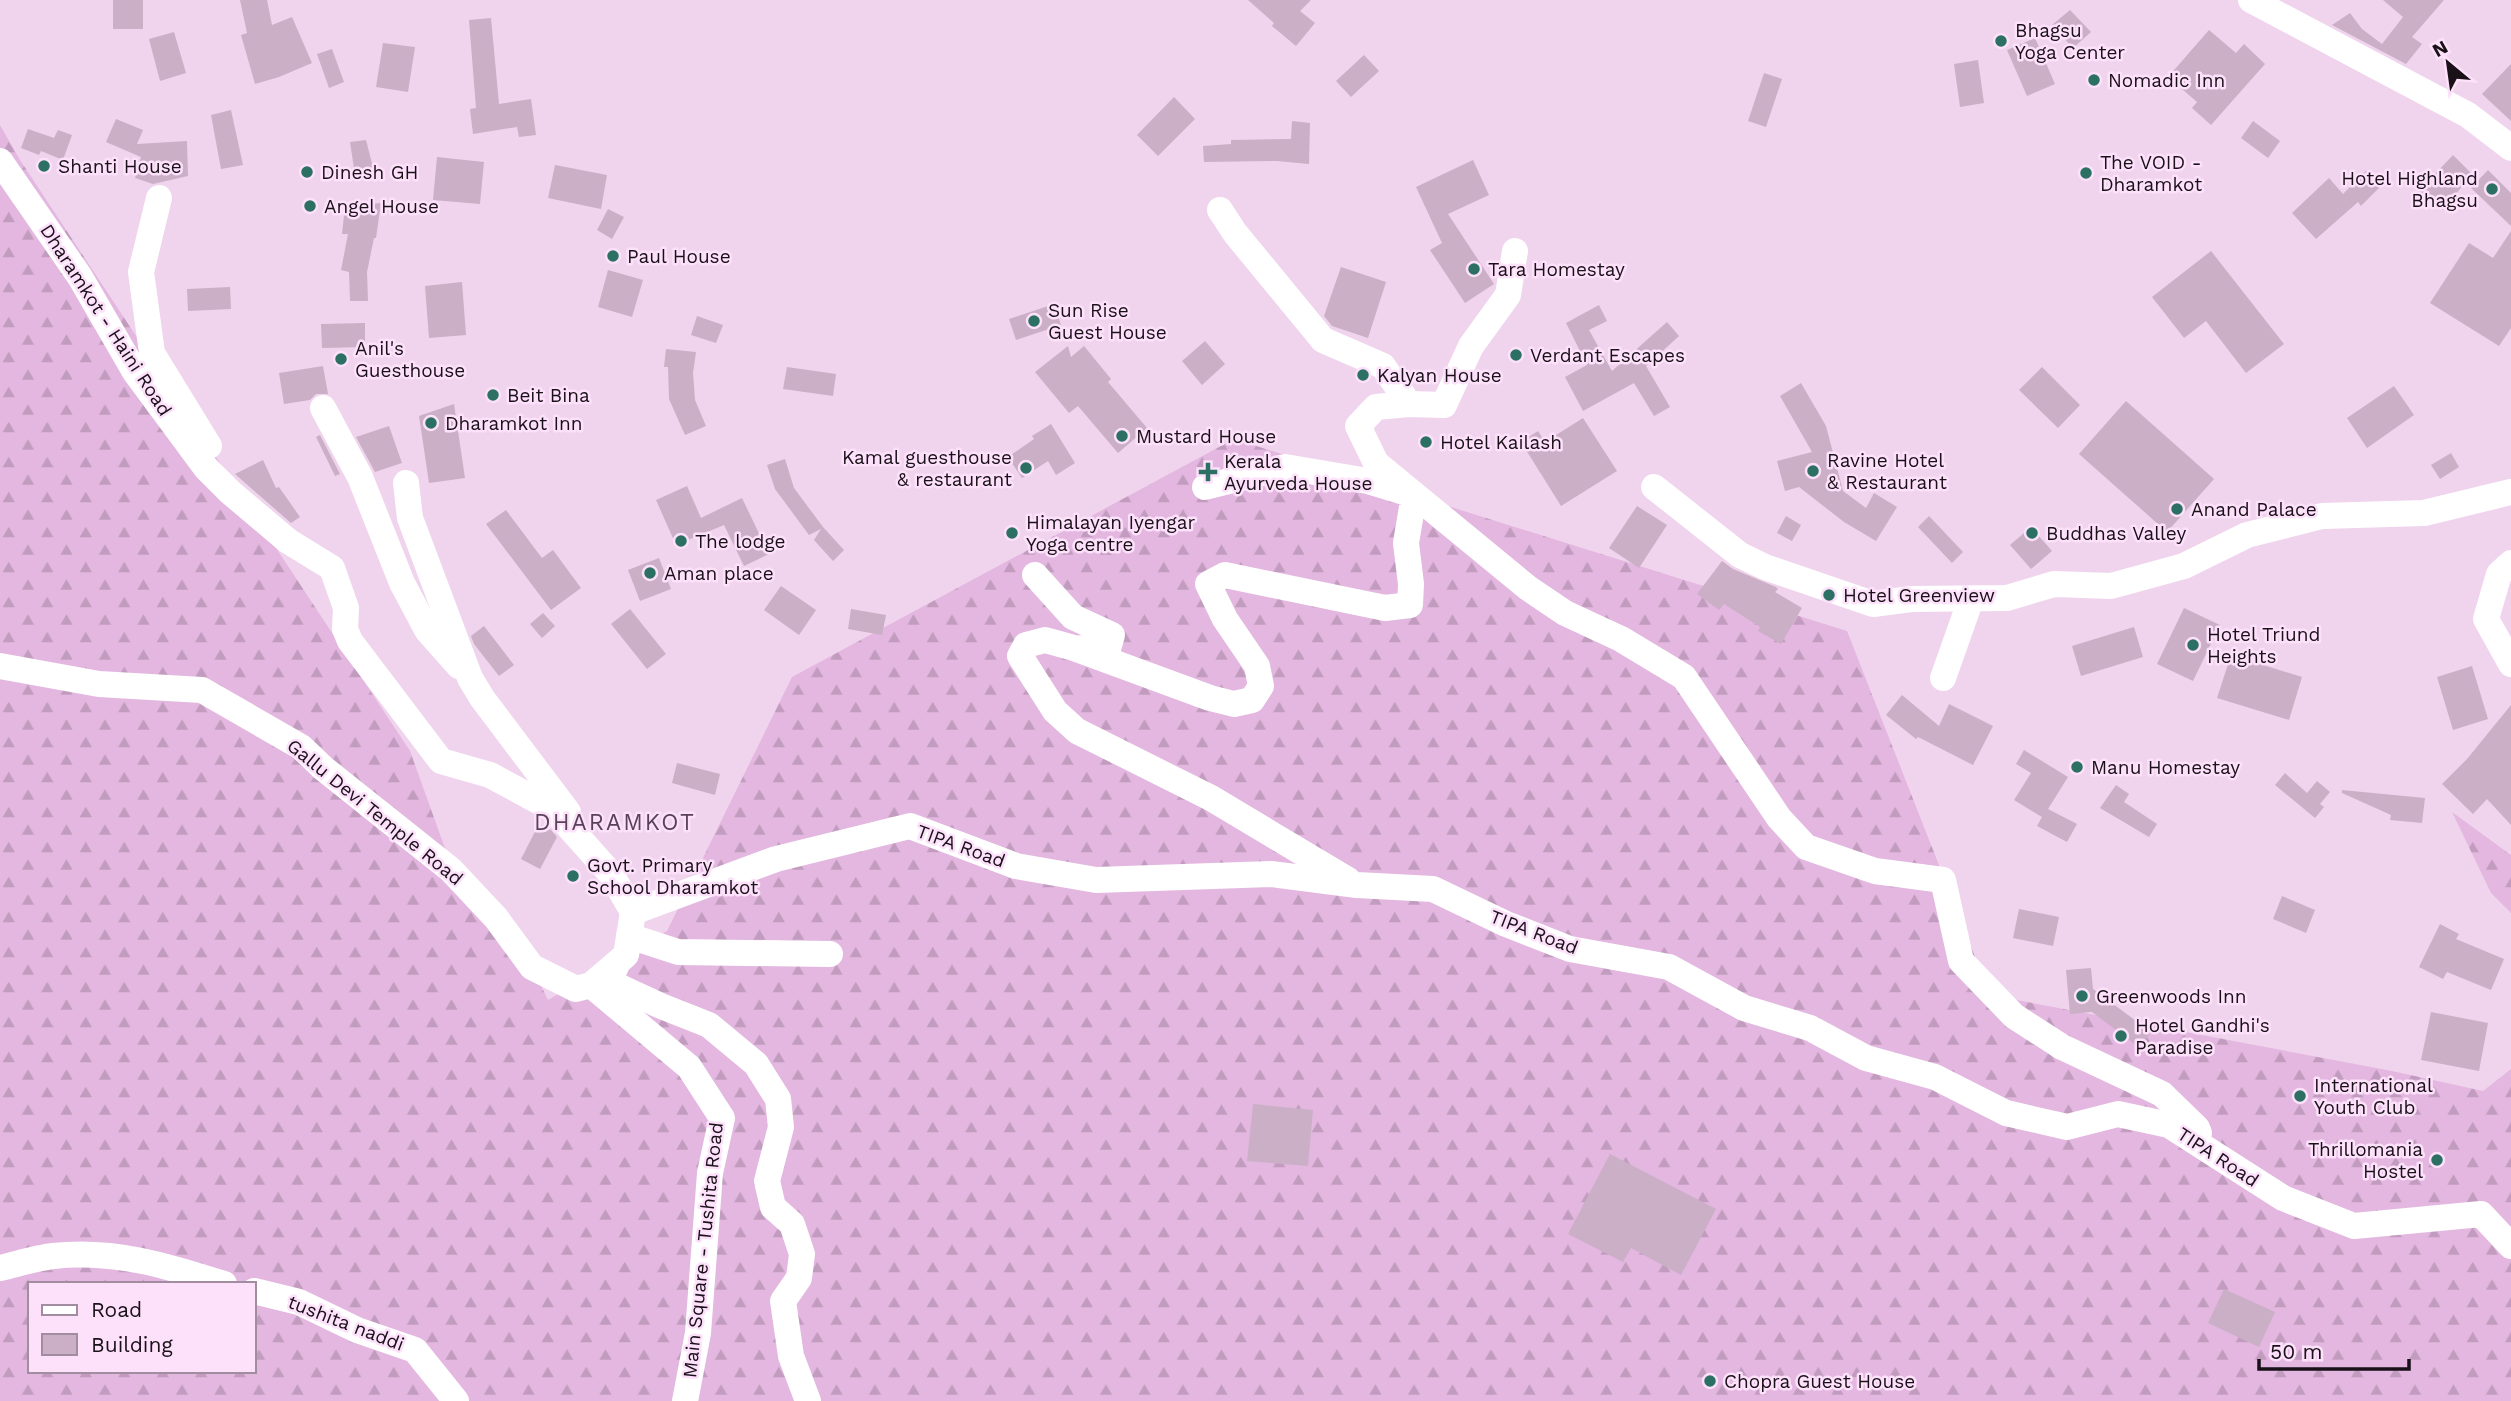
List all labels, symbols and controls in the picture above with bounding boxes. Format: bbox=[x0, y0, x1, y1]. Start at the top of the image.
place label: Bhagsu Yoga Center bbox=[2015, 19, 2125, 64]
north arrow bbox=[2413, 28, 2483, 98]
marker: Bhagsu Yoga Center bbox=[1993, 33, 2009, 49]
text: N bbox=[2428, 35, 2452, 62]
place label: Nomadic Inn bbox=[2108, 69, 2225, 92]
marker: Nomadic Inn bbox=[2086, 72, 2102, 88]
place label: The VOID - Dharamkot bbox=[2100, 151, 2202, 196]
place label: Shanti House bbox=[58, 155, 182, 178]
marker: Shanti House bbox=[36, 158, 52, 174]
place label: Dinesh GH bbox=[321, 161, 418, 184]
marker: Dinesh GH bbox=[299, 164, 315, 180]
marker: The VOID - Dharamkot bbox=[2078, 165, 2094, 181]
place label: Hotel Highland Bhagsu bbox=[2341, 167, 2478, 212]
marker: Hotel Highland Bhagsu bbox=[2484, 181, 2500, 197]
place label: Angel House bbox=[324, 195, 439, 218]
marker: Angel House bbox=[302, 198, 318, 214]
street label: Dharamkot - Haini Road bbox=[35, 220, 177, 420]
place label: Paul House bbox=[627, 245, 731, 268]
marker: Paul House bbox=[605, 248, 621, 264]
place label: Tara Homestay bbox=[1488, 258, 1625, 281]
marker: Tara Homestay bbox=[1466, 261, 1482, 277]
place label: Sun Rise Guest House bbox=[1048, 299, 1167, 344]
marker: Sun Rise Guest House bbox=[1026, 313, 1042, 329]
place label: Anil's Guesthouse bbox=[355, 337, 465, 382]
place label: Verdant Escapes bbox=[1530, 344, 1685, 367]
marker: Verdant Escapes bbox=[1508, 347, 1524, 363]
marker: Anil's Guesthouse bbox=[333, 351, 349, 367]
place label: Kalyan House bbox=[1377, 364, 1502, 387]
marker: Kalyan House bbox=[1355, 367, 1371, 383]
place label: Beit Bina bbox=[507, 384, 590, 407]
marker: Beit Bina bbox=[485, 387, 501, 403]
place label: Dharamkot Inn bbox=[445, 412, 583, 435]
marker: Dharamkot Inn bbox=[423, 415, 439, 431]
place label: Mustard House bbox=[1136, 425, 1276, 448]
marker: Mustard House bbox=[1114, 428, 1130, 444]
place label: Hotel Kailash bbox=[1440, 431, 1562, 454]
marker: Hotel Kailash bbox=[1418, 434, 1434, 450]
place label: Kamal guesthouse & restaurant bbox=[842, 446, 1012, 491]
place label: Ravine Hotel & Restaurant bbox=[1827, 449, 1947, 494]
place label: Kerala Ayurveda House bbox=[1224, 450, 1372, 495]
marker: Kamal guesthouse & restaurant bbox=[1018, 460, 1034, 476]
marker: Kerala Ayurveda House bbox=[1198, 462, 1218, 482]
marker: Ravine Hotel & Restaurant bbox=[1805, 463, 1821, 479]
place label: Anand Palace bbox=[2191, 498, 2317, 521]
marker: Anand Palace bbox=[2169, 501, 2185, 517]
place label: Himalayan Iyengar Yoga centre bbox=[1026, 511, 1195, 556]
place label: Buddhas Valley bbox=[2046, 522, 2186, 545]
marker: Himalayan Iyengar Yoga centre bbox=[1004, 525, 1020, 541]
marker: Buddhas Valley bbox=[2024, 525, 2040, 541]
place label: The lodge bbox=[695, 530, 786, 553]
marker: The lodge bbox=[673, 533, 689, 549]
place label: Aman place bbox=[664, 562, 774, 585]
marker: Aman place bbox=[642, 565, 658, 581]
place label: Hotel Greenview bbox=[1843, 584, 1995, 607]
marker: Hotel Greenview bbox=[1821, 587, 1837, 603]
place label: Hotel Triund Heights bbox=[2207, 623, 2320, 668]
marker: Hotel Triund Heights bbox=[2185, 637, 2201, 653]
street label: Gallu Devi Temple Road bbox=[282, 734, 468, 890]
place label: Manu Homestay bbox=[2091, 756, 2240, 779]
marker: Manu Homestay bbox=[2069, 759, 2085, 775]
district label: DHARAMKOT bbox=[534, 809, 696, 836]
street label: TIPA Road bbox=[914, 819, 1008, 873]
place label: Govt. Primary School Dharamkot bbox=[587, 854, 758, 899]
marker: Govt. Primary School Dharamkot bbox=[565, 868, 581, 884]
street label: TIPA Road bbox=[1487, 905, 1581, 959]
place label: Greenwoods Inn bbox=[2096, 985, 2247, 1008]
marker: Greenwoods Inn bbox=[2074, 988, 2090, 1004]
place label: Hotel Gandhi's Paradise bbox=[2135, 1014, 2270, 1059]
marker: Hotel Gandhi's Paradise bbox=[2113, 1028, 2129, 1044]
place label: International Youth Club bbox=[2314, 1074, 2433, 1119]
marker: International Youth Club bbox=[2292, 1088, 2308, 1104]
street label: Main Square - Tushita Road bbox=[678, 1121, 728, 1379]
street label: TIPA Road bbox=[2173, 1122, 2263, 1192]
place label: Thrillomania Hostel bbox=[2308, 1138, 2423, 1183]
marker: Thrillomania Hostel bbox=[2429, 1152, 2445, 1168]
legend bbox=[28, 1282, 256, 1373]
street label: tushita naddi bbox=[285, 1290, 407, 1356]
text: Road bbox=[91, 1297, 142, 1322]
scale bar bbox=[2259, 1328, 2410, 1372]
text: Building bbox=[91, 1332, 173, 1357]
text: 50 m bbox=[2270, 1339, 2322, 1364]
place label: Chopra Guest House bbox=[1724, 1370, 1915, 1393]
marker: Chopra Guest House bbox=[1702, 1373, 1718, 1389]

